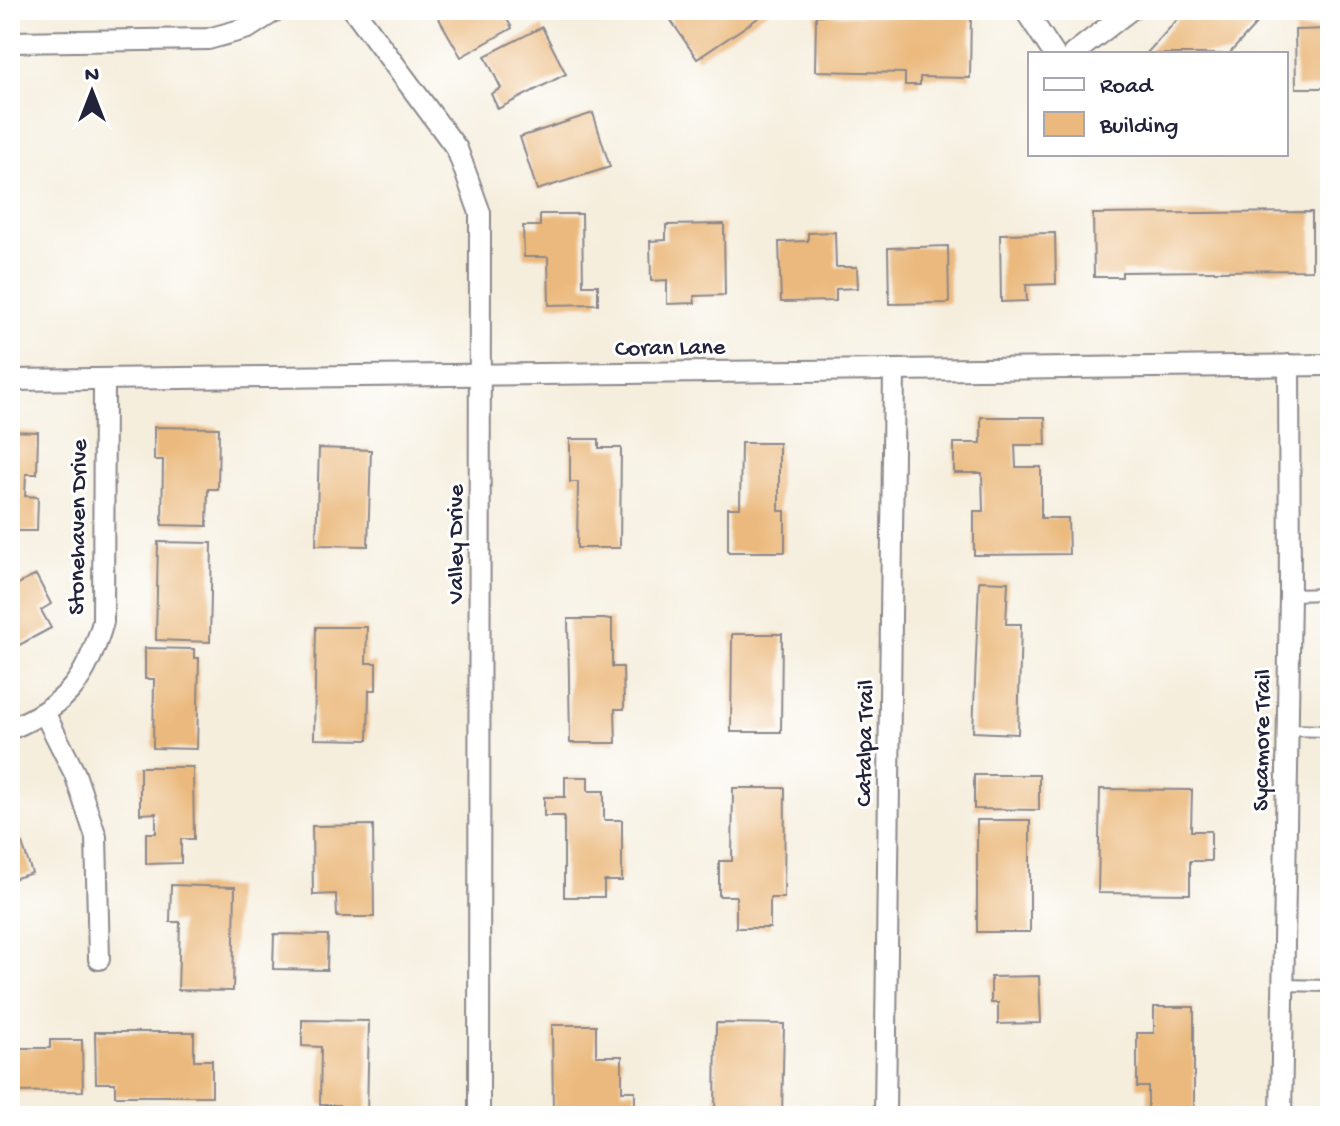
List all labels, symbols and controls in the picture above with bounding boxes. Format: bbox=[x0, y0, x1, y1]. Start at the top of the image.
north arrow bbox=[52, 52, 132, 132]
legend bbox=[1028, 52, 1288, 156]
text: N bbox=[85, 63, 99, 89]
text: Road bbox=[1100, 73, 1154, 102]
text: Building bbox=[1099, 113, 1178, 142]
street label: Coran Lane bbox=[615, 334, 726, 365]
street label: Stonehaven Drive bbox=[63, 438, 96, 615]
street label: Valley Drive bbox=[443, 484, 472, 605]
street label: Sycamore Trail bbox=[1248, 669, 1279, 811]
street label: Catalpa Trail bbox=[851, 679, 882, 807]

